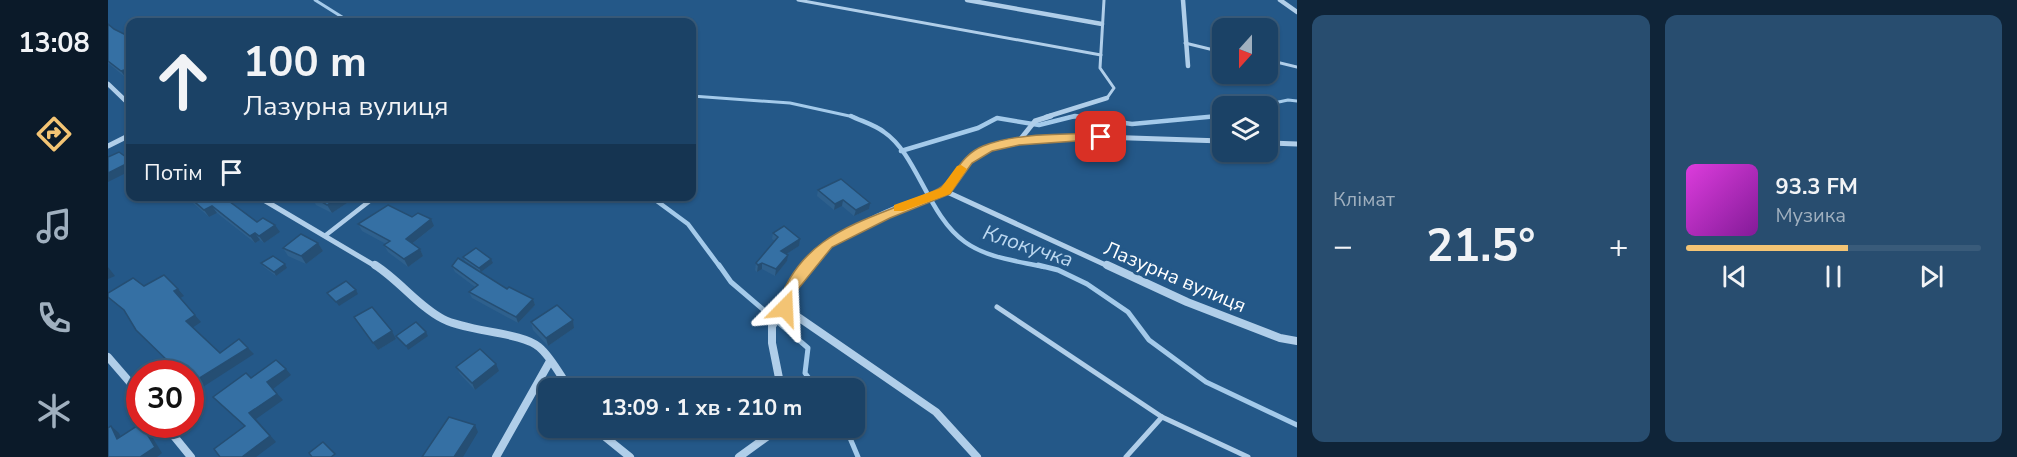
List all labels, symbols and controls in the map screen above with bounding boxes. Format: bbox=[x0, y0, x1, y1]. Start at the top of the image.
north arrow bbox=[1212, 18, 1278, 84]
map controls bbox=[1212, 18, 1278, 162]
text: 13:08 bbox=[18, 25, 90, 62]
text: 100 m bbox=[243, 34, 367, 91]
icon: ahead bbox=[144, 42, 222, 120]
text: Лазурна вулиця bbox=[243, 88, 449, 125]
button: layers bbox=[1212, 96, 1278, 162]
pin bbox=[1075, 111, 1126, 162]
icon: directions bbox=[33, 113, 75, 155]
icon: arrive bbox=[1084, 120, 1117, 153]
icon: arrive bbox=[215, 156, 248, 189]
text: Потім bbox=[144, 158, 203, 188]
text: 93.3 FM bbox=[1776, 172, 1858, 202]
text: Клімат bbox=[1333, 186, 1395, 213]
text: Музика bbox=[1776, 202, 1846, 229]
icon: music bbox=[33, 205, 75, 247]
text: 21.5° bbox=[1426, 216, 1535, 277]
water label: Клокучка bbox=[979, 218, 1077, 274]
text: − bbox=[1333, 224, 1353, 269]
text: + bbox=[1609, 224, 1629, 269]
street label: Лазурна вулиця bbox=[1100, 235, 1250, 319]
icon: previous bbox=[1718, 260, 1751, 293]
icon: pause bbox=[1817, 260, 1850, 293]
icon: next bbox=[1915, 260, 1948, 293]
position arrow bbox=[753, 276, 817, 340]
icon: phone bbox=[33, 297, 75, 339]
speed limit sign: 30 bbox=[126, 360, 204, 438]
icon: climate bbox=[33, 390, 75, 432]
text: 13:09 · 1 хв · 210 m bbox=[601, 393, 802, 423]

